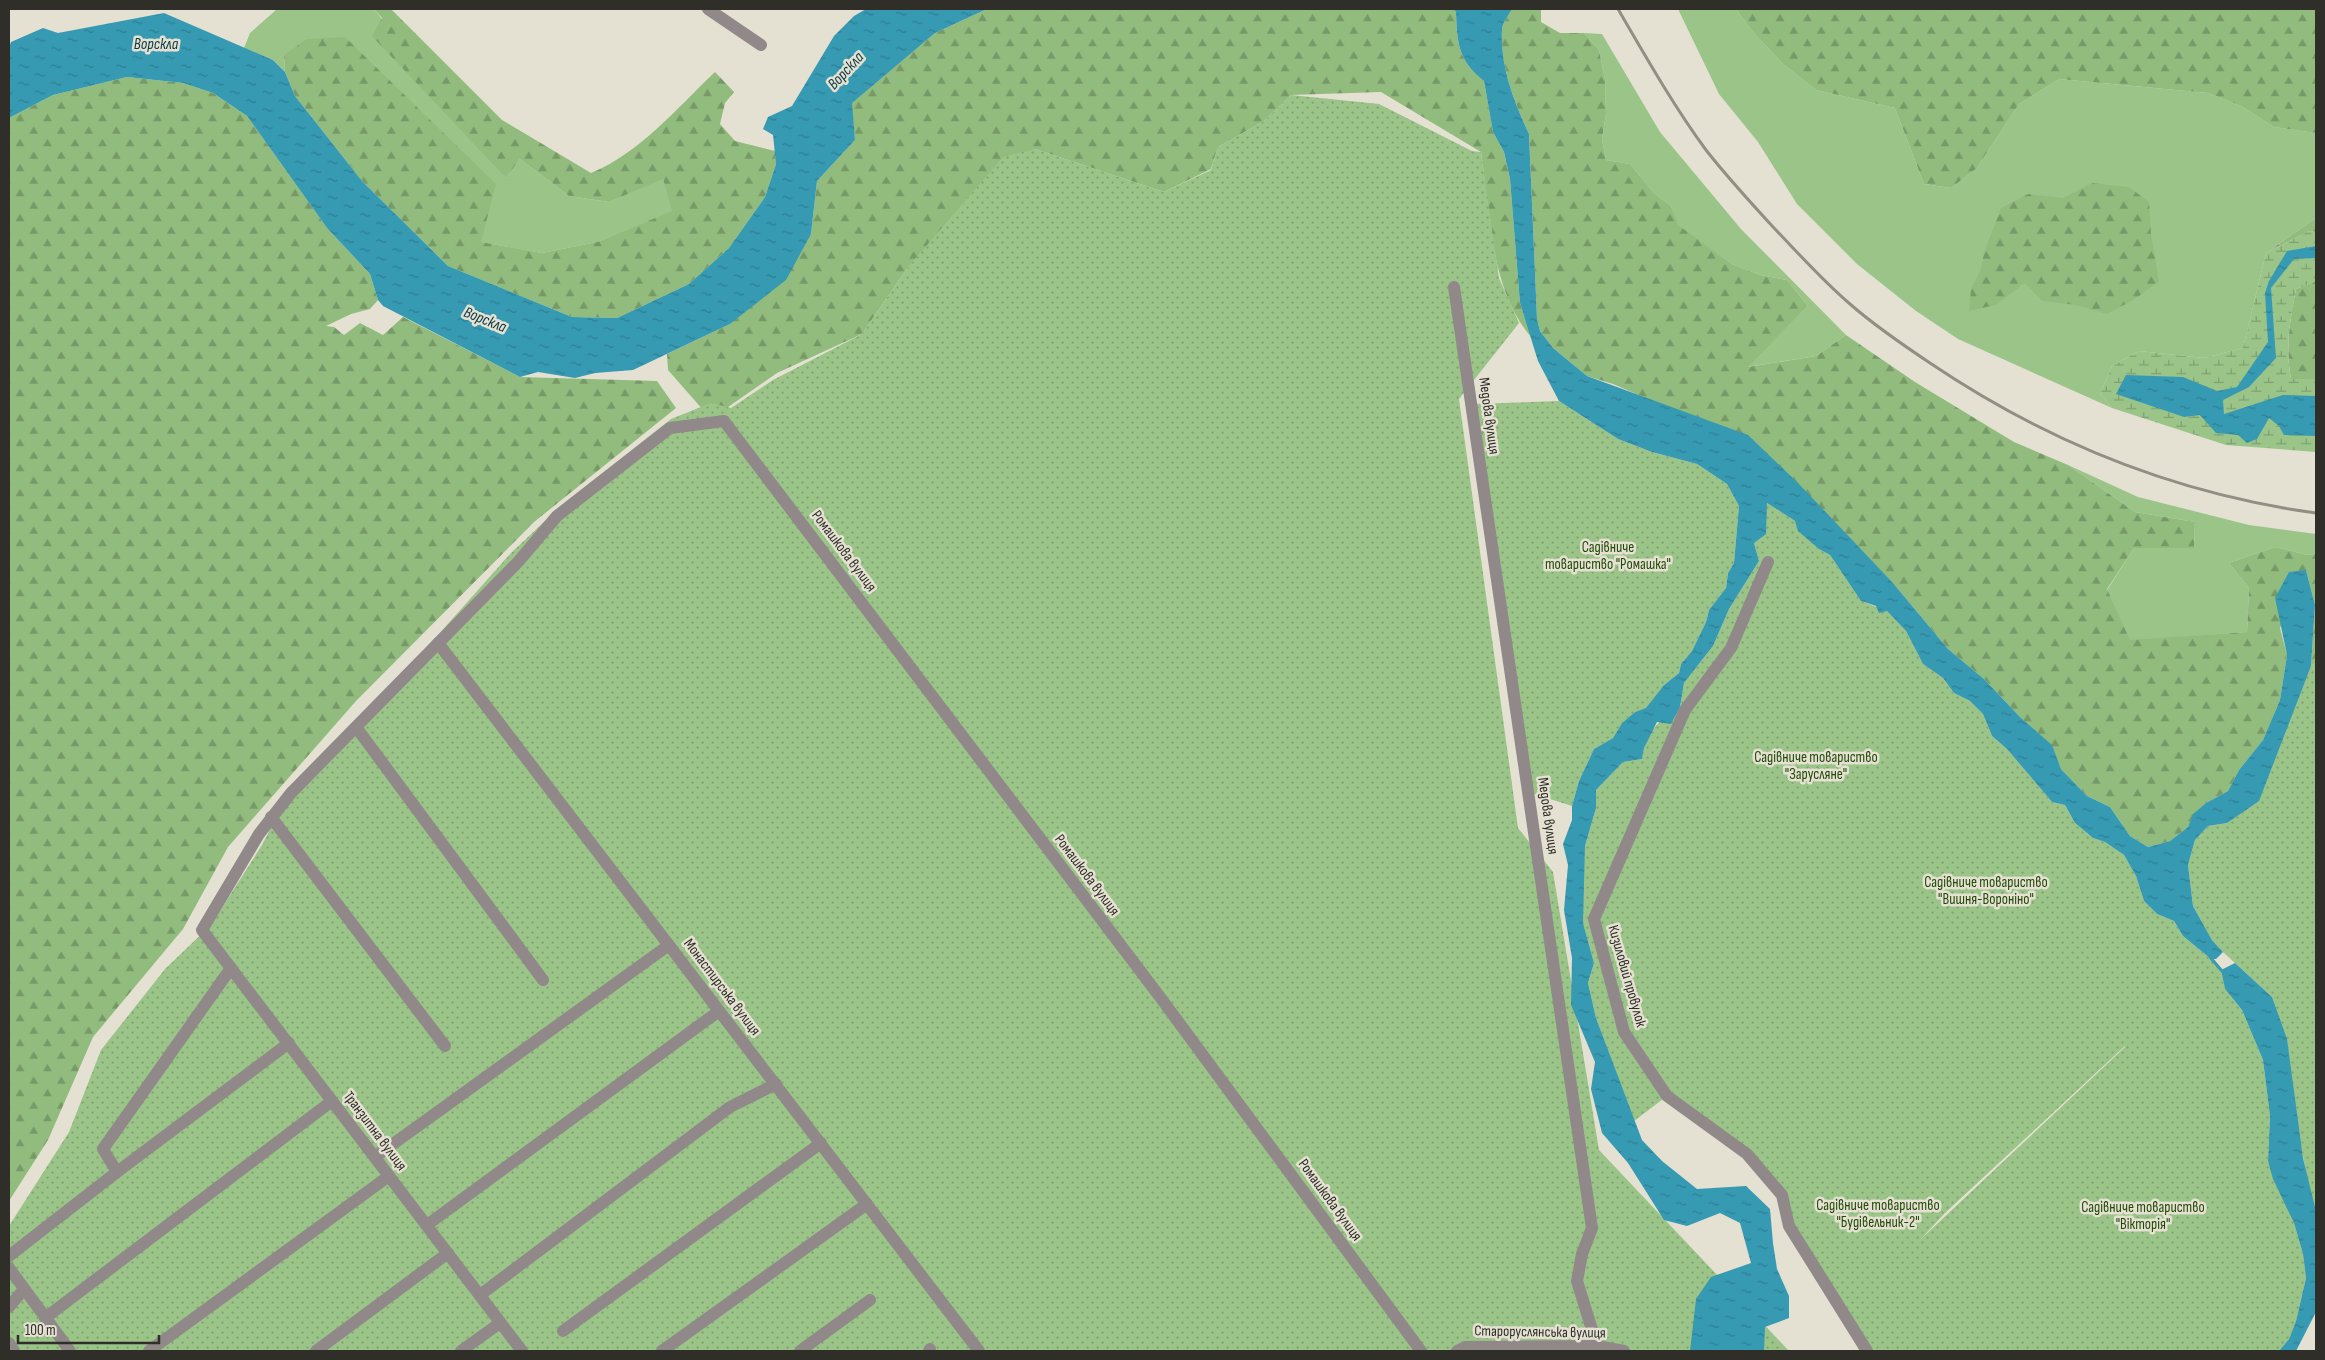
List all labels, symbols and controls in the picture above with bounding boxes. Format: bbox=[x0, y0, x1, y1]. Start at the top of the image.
water label: Ворскла bbox=[134, 35, 179, 54]
water label: Ворскла bbox=[824, 48, 868, 94]
water label: Ворскла bbox=[461, 303, 510, 337]
street label: Медова вулиця bbox=[1474, 376, 1504, 456]
street label: Ромашкова вулиця bbox=[807, 507, 881, 596]
park label: Садівниче товариство "Ромашка" bbox=[1545, 538, 1671, 574]
park label: Садівниче товариство "Зарусляне" bbox=[1754, 748, 1878, 784]
street label: Медова вулиця bbox=[1533, 776, 1563, 856]
street label: Ромашкова вулиця bbox=[1050, 831, 1124, 920]
park label: Садівниче товариство "Вишня-Вороніно" bbox=[1924, 873, 2048, 909]
street label: Кизиловий провулок bbox=[1603, 923, 1651, 1030]
street label: Монастирська вулиця bbox=[679, 935, 765, 1039]
street label: Транзитна вулиця bbox=[339, 1088, 411, 1175]
street label: Ромашкова вулиця bbox=[1294, 1155, 1366, 1245]
park label: Садівниче товариство "Будівельник-2" bbox=[1816, 1196, 1940, 1232]
park label: Садівниче товариство "Вікторія" bbox=[2081, 1198, 2205, 1234]
scale bar bbox=[18, 1312, 159, 1344]
text: 100 m bbox=[25, 1321, 56, 1340]
street label: Староруслянська вулиця bbox=[1474, 1321, 1606, 1343]

